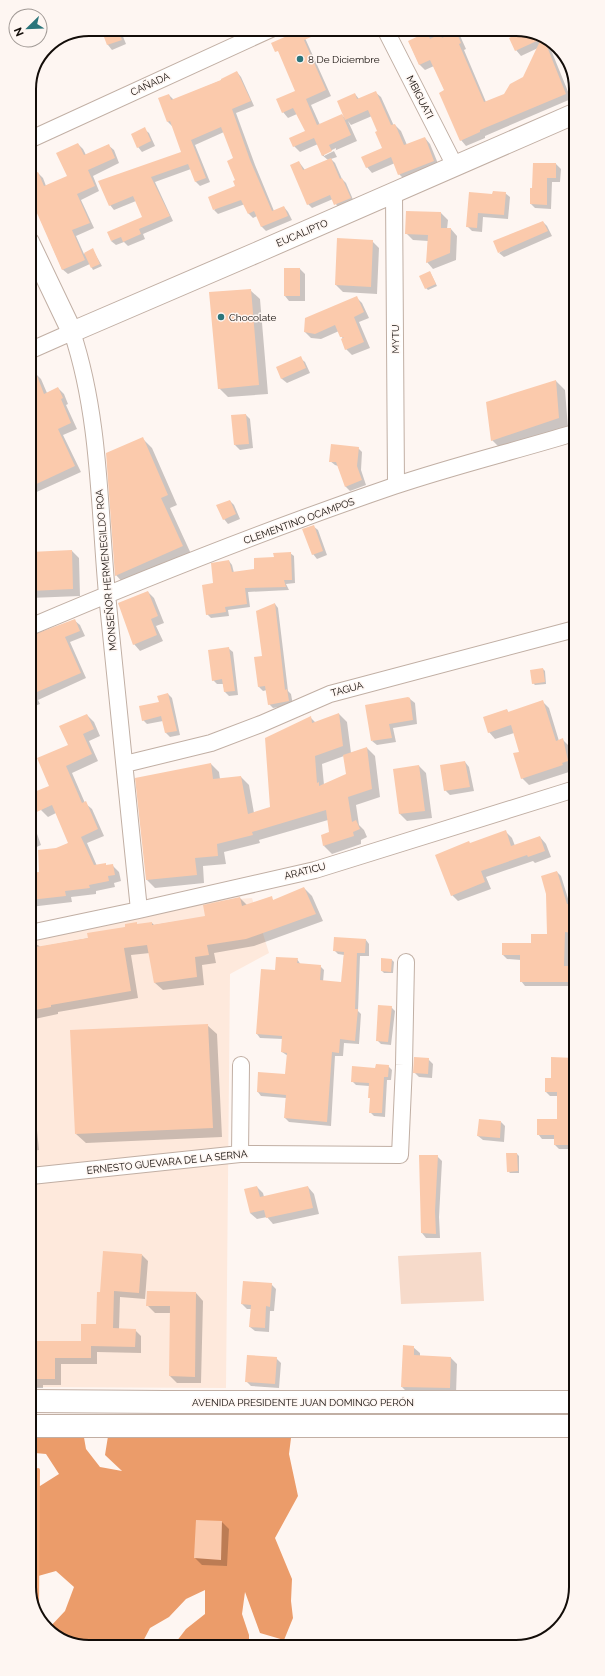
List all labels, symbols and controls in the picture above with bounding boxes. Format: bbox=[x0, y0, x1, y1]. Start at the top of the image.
north arrow bbox=[8, 8, 48, 48]
text: N bbox=[12, 25, 27, 38]
marker: 8 De Diciembre bbox=[295, 54, 305, 64]
place label: 8 De Diciembre bbox=[308, 54, 380, 65]
street label: CAÑADA bbox=[129, 70, 171, 98]
street label: MBIGUATI bbox=[404, 74, 436, 120]
street label: EUCALIPTO bbox=[275, 217, 330, 249]
marker: Chocolate bbox=[216, 312, 226, 322]
place label: Chocolate bbox=[229, 312, 276, 323]
street label: MYTU bbox=[390, 325, 401, 353]
street label: MONSEÑOR HERMENEGILDO ROA bbox=[93, 488, 119, 651]
street label: CLEMENTINO OCAMPOS bbox=[242, 496, 356, 546]
street label: TAGUA bbox=[330, 679, 365, 699]
street label: ARATICU bbox=[283, 861, 327, 881]
street label: ERNESTO GUEVARA DE LA SERNA bbox=[86, 1148, 248, 1176]
street label: AVENIDA PRESIDENTE JUAN DOMINGO PERÓN bbox=[192, 1397, 414, 1408]

